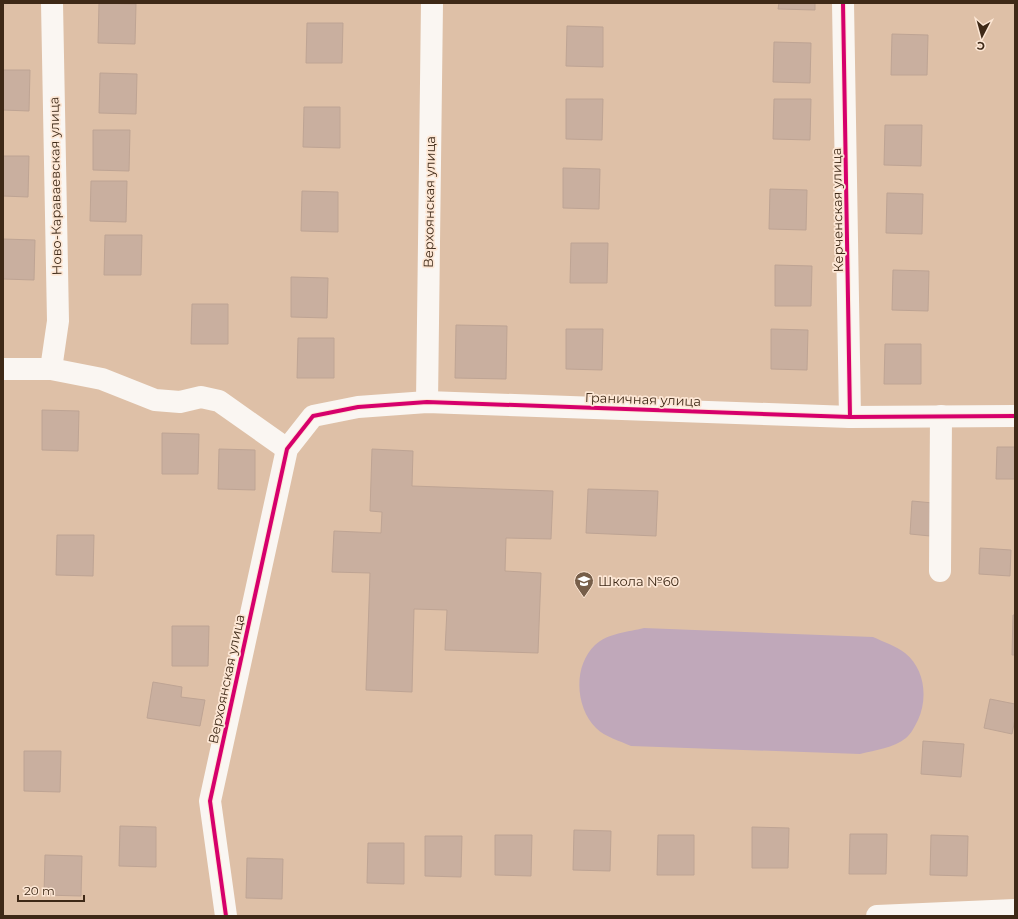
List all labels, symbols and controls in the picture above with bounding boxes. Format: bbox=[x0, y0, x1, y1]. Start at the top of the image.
north arrow bbox=[962, 16, 1002, 56]
text: С bbox=[976, 39, 986, 53]
street label: Ново-Караваевская улица bbox=[45, 96, 65, 276]
street label: Верхоянская улица bbox=[420, 136, 438, 268]
street label: Керченская улица bbox=[828, 148, 846, 272]
street label: Граничная улица bbox=[585, 389, 701, 409]
school or university icon: Школа №60 bbox=[573, 570, 595, 598]
place label: Школа №60 bbox=[598, 573, 679, 589]
street label: Верхоянская улица bbox=[204, 613, 248, 745]
scale bar bbox=[18, 877, 84, 903]
text: 20 m bbox=[24, 883, 55, 898]

